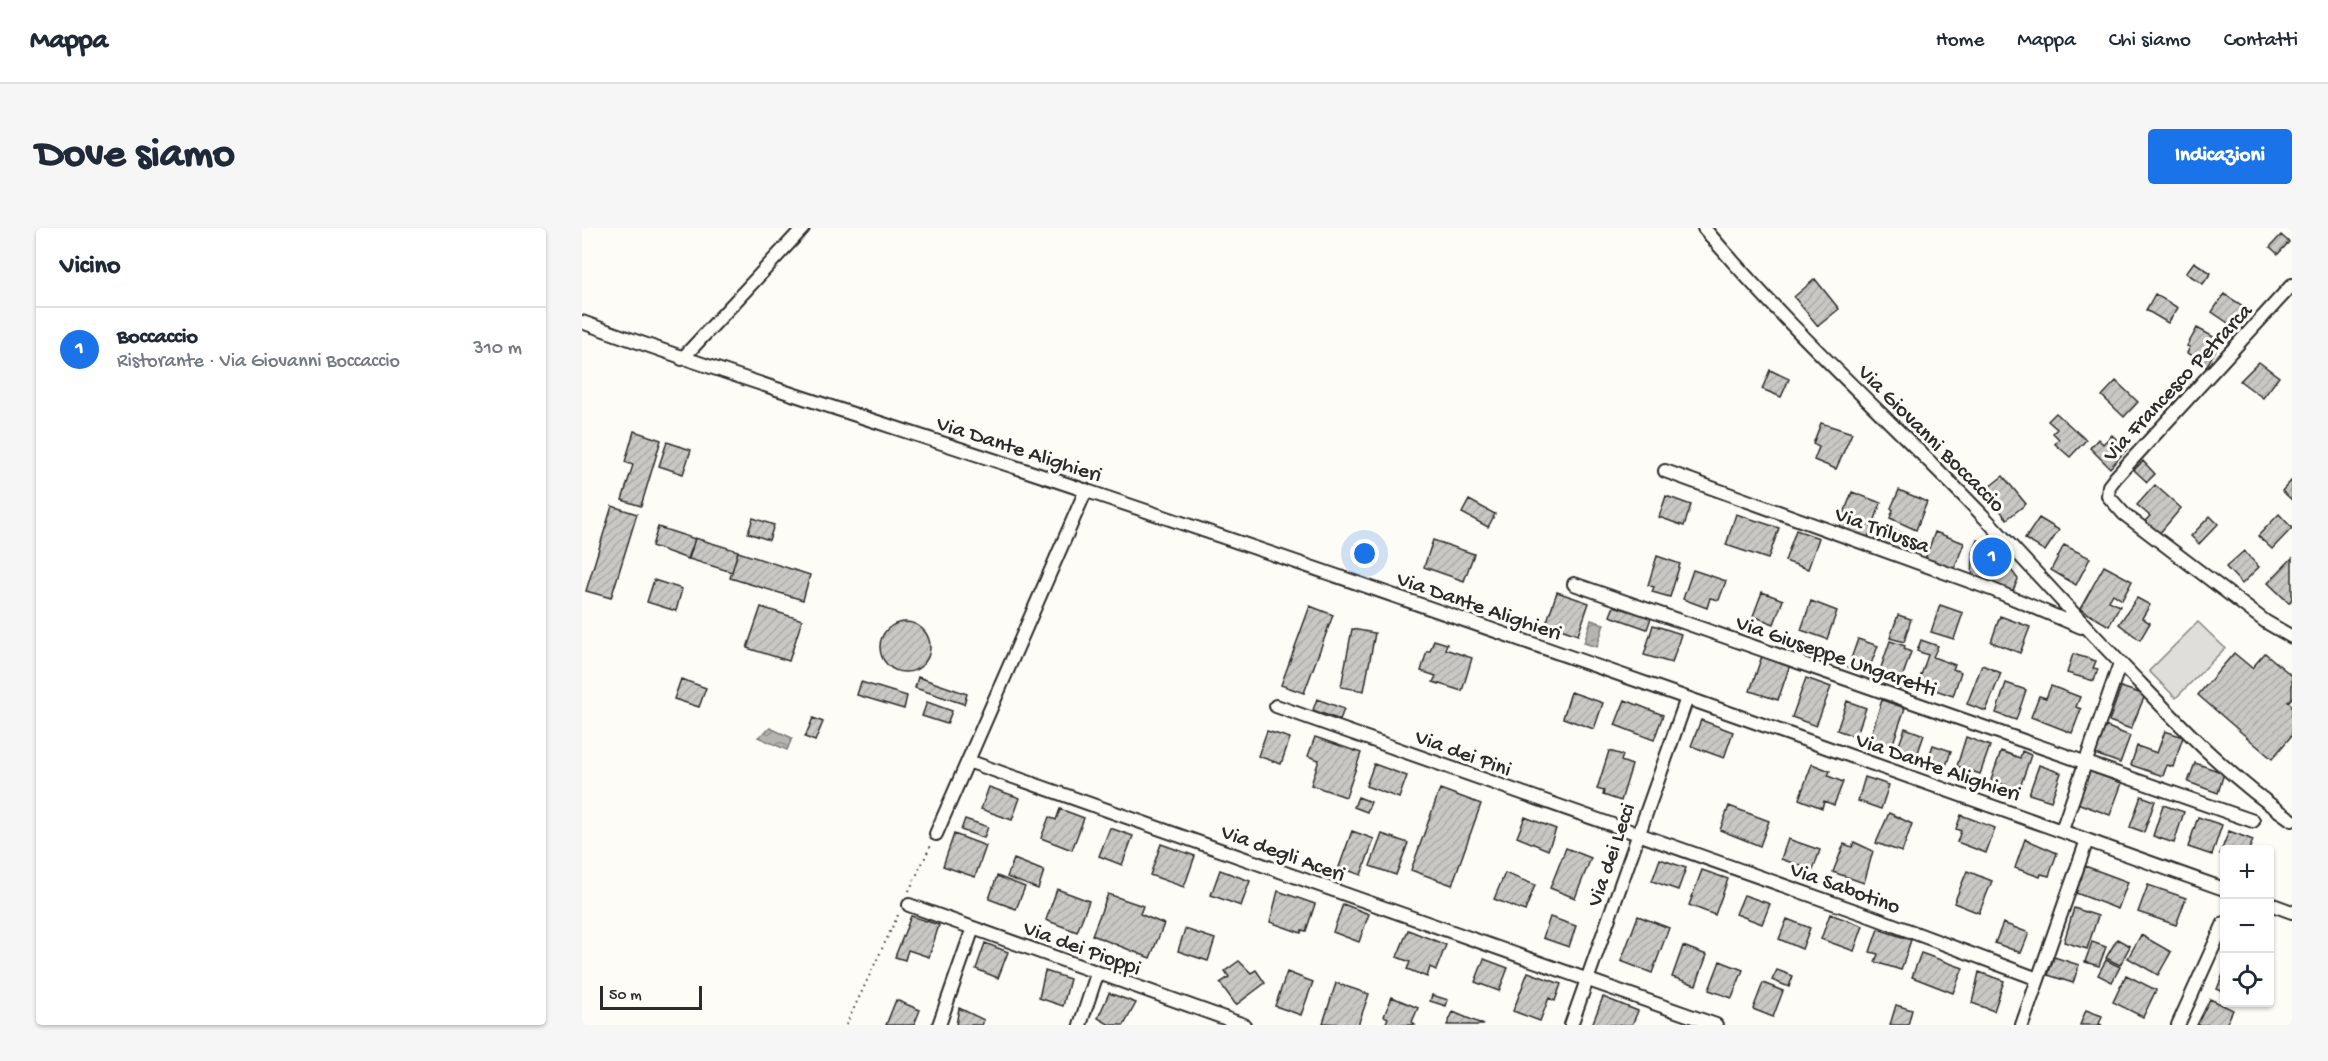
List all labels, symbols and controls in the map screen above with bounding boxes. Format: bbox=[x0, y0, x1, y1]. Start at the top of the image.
text: Mappa bbox=[30, 25, 108, 58]
text: Home bbox=[1936, 29, 1984, 54]
text: Mappa bbox=[2017, 29, 2076, 54]
text: Chi siamo bbox=[2109, 29, 2191, 54]
text: Contatti bbox=[2224, 29, 2298, 54]
button: Indicazioni bbox=[2148, 129, 2292, 184]
text: Dove siamo bbox=[36, 132, 235, 181]
text: Vicino bbox=[60, 252, 120, 283]
street label: Via Francesco Petrarca bbox=[2098, 299, 2260, 469]
text: Boccaccio bbox=[117, 325, 198, 351]
text: 1 bbox=[75, 338, 84, 361]
text: 310 m bbox=[473, 338, 522, 361]
text: Ristorante · Via Giovanni Boccaccio bbox=[117, 351, 400, 374]
street label: Via Giovanni Boccaccio bbox=[1850, 360, 2009, 519]
street label: Via Dante Alighieri bbox=[932, 411, 1105, 490]
street label: Via Trilussa bbox=[1830, 502, 1933, 561]
pin: 1 bbox=[1972, 534, 2012, 580]
your location bbox=[1350, 539, 1379, 568]
street label: Via Dante Alighieri bbox=[1392, 567, 1565, 648]
street label: Via Giuseppe Ungaretti bbox=[1731, 611, 1940, 704]
street label: Via dei Pini bbox=[1410, 725, 1514, 784]
street label: Via Dante Alighieri bbox=[1851, 728, 2024, 809]
street label: Via dei Lecci bbox=[1583, 800, 1643, 911]
street label: Via degli Aceri bbox=[1216, 820, 1348, 889]
map controls bbox=[2220, 845, 2274, 1007]
button: + bbox=[2220, 845, 2274, 899]
street label: Via Sabotino bbox=[1785, 857, 1903, 922]
button: − bbox=[2220, 899, 2274, 953]
street label: Via dei Pioppi bbox=[1018, 916, 1144, 983]
button: locate bbox=[2220, 953, 2274, 1007]
scale bar bbox=[600, 983, 702, 1010]
text: 50 m bbox=[609, 987, 642, 1006]

